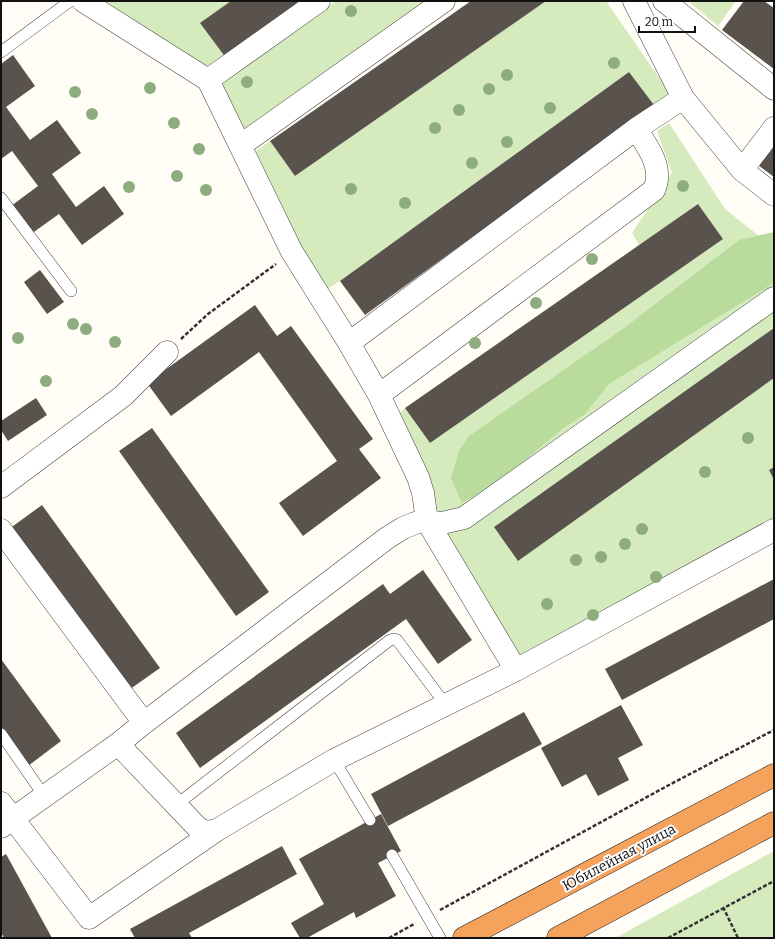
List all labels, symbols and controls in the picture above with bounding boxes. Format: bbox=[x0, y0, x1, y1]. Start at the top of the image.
scale bar bbox=[639, 8, 695, 34]
text: 20 m bbox=[645, 15, 674, 29]
street label: Юбилейная улица bbox=[560, 820, 679, 894]

